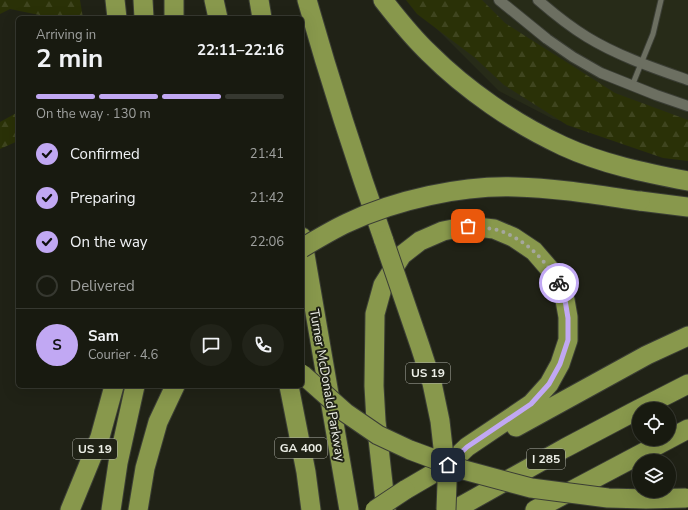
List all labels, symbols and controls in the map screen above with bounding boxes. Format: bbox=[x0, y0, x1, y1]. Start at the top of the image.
text: Arriving in bbox=[36, 26, 96, 44]
text: 22:11–22:16 bbox=[197, 40, 284, 60]
text: 2 min bbox=[36, 41, 103, 76]
text: On the way · 130 m bbox=[36, 105, 151, 123]
icon: check bbox=[36, 143, 58, 165]
text: Confirmed bbox=[70, 144, 140, 164]
text: 21:41 bbox=[250, 145, 284, 163]
icon: check bbox=[36, 187, 58, 209]
text: Preparing bbox=[70, 188, 135, 208]
text: 21:42 bbox=[250, 189, 284, 207]
pin bbox=[451, 209, 485, 243]
icon: bag bbox=[457, 215, 479, 237]
icon: check bbox=[36, 231, 58, 253]
text: On the way bbox=[70, 232, 148, 252]
text: 22:06 bbox=[250, 233, 284, 251]
courier bbox=[539, 263, 579, 303]
icon: bike bbox=[548, 272, 570, 294]
text: Delivered bbox=[70, 276, 135, 296]
street label: Turner McDonald Parkway bbox=[305, 308, 349, 463]
button: chat bbox=[190, 324, 232, 366]
button: phone bbox=[242, 324, 284, 366]
text: Sam bbox=[88, 326, 119, 346]
text: S bbox=[52, 335, 62, 355]
text: Courier · 4.6 bbox=[88, 346, 158, 364]
road number: US 19 bbox=[406, 363, 450, 383]
map controls bbox=[632, 402, 676, 498]
button: locate bbox=[632, 402, 676, 446]
road number: GA 400 bbox=[275, 438, 327, 458]
road number: US 19 bbox=[73, 439, 117, 459]
pin bbox=[431, 448, 465, 482]
road number: I 285 bbox=[527, 449, 565, 469]
icon: home bbox=[437, 454, 459, 476]
button: layers bbox=[632, 454, 676, 498]

